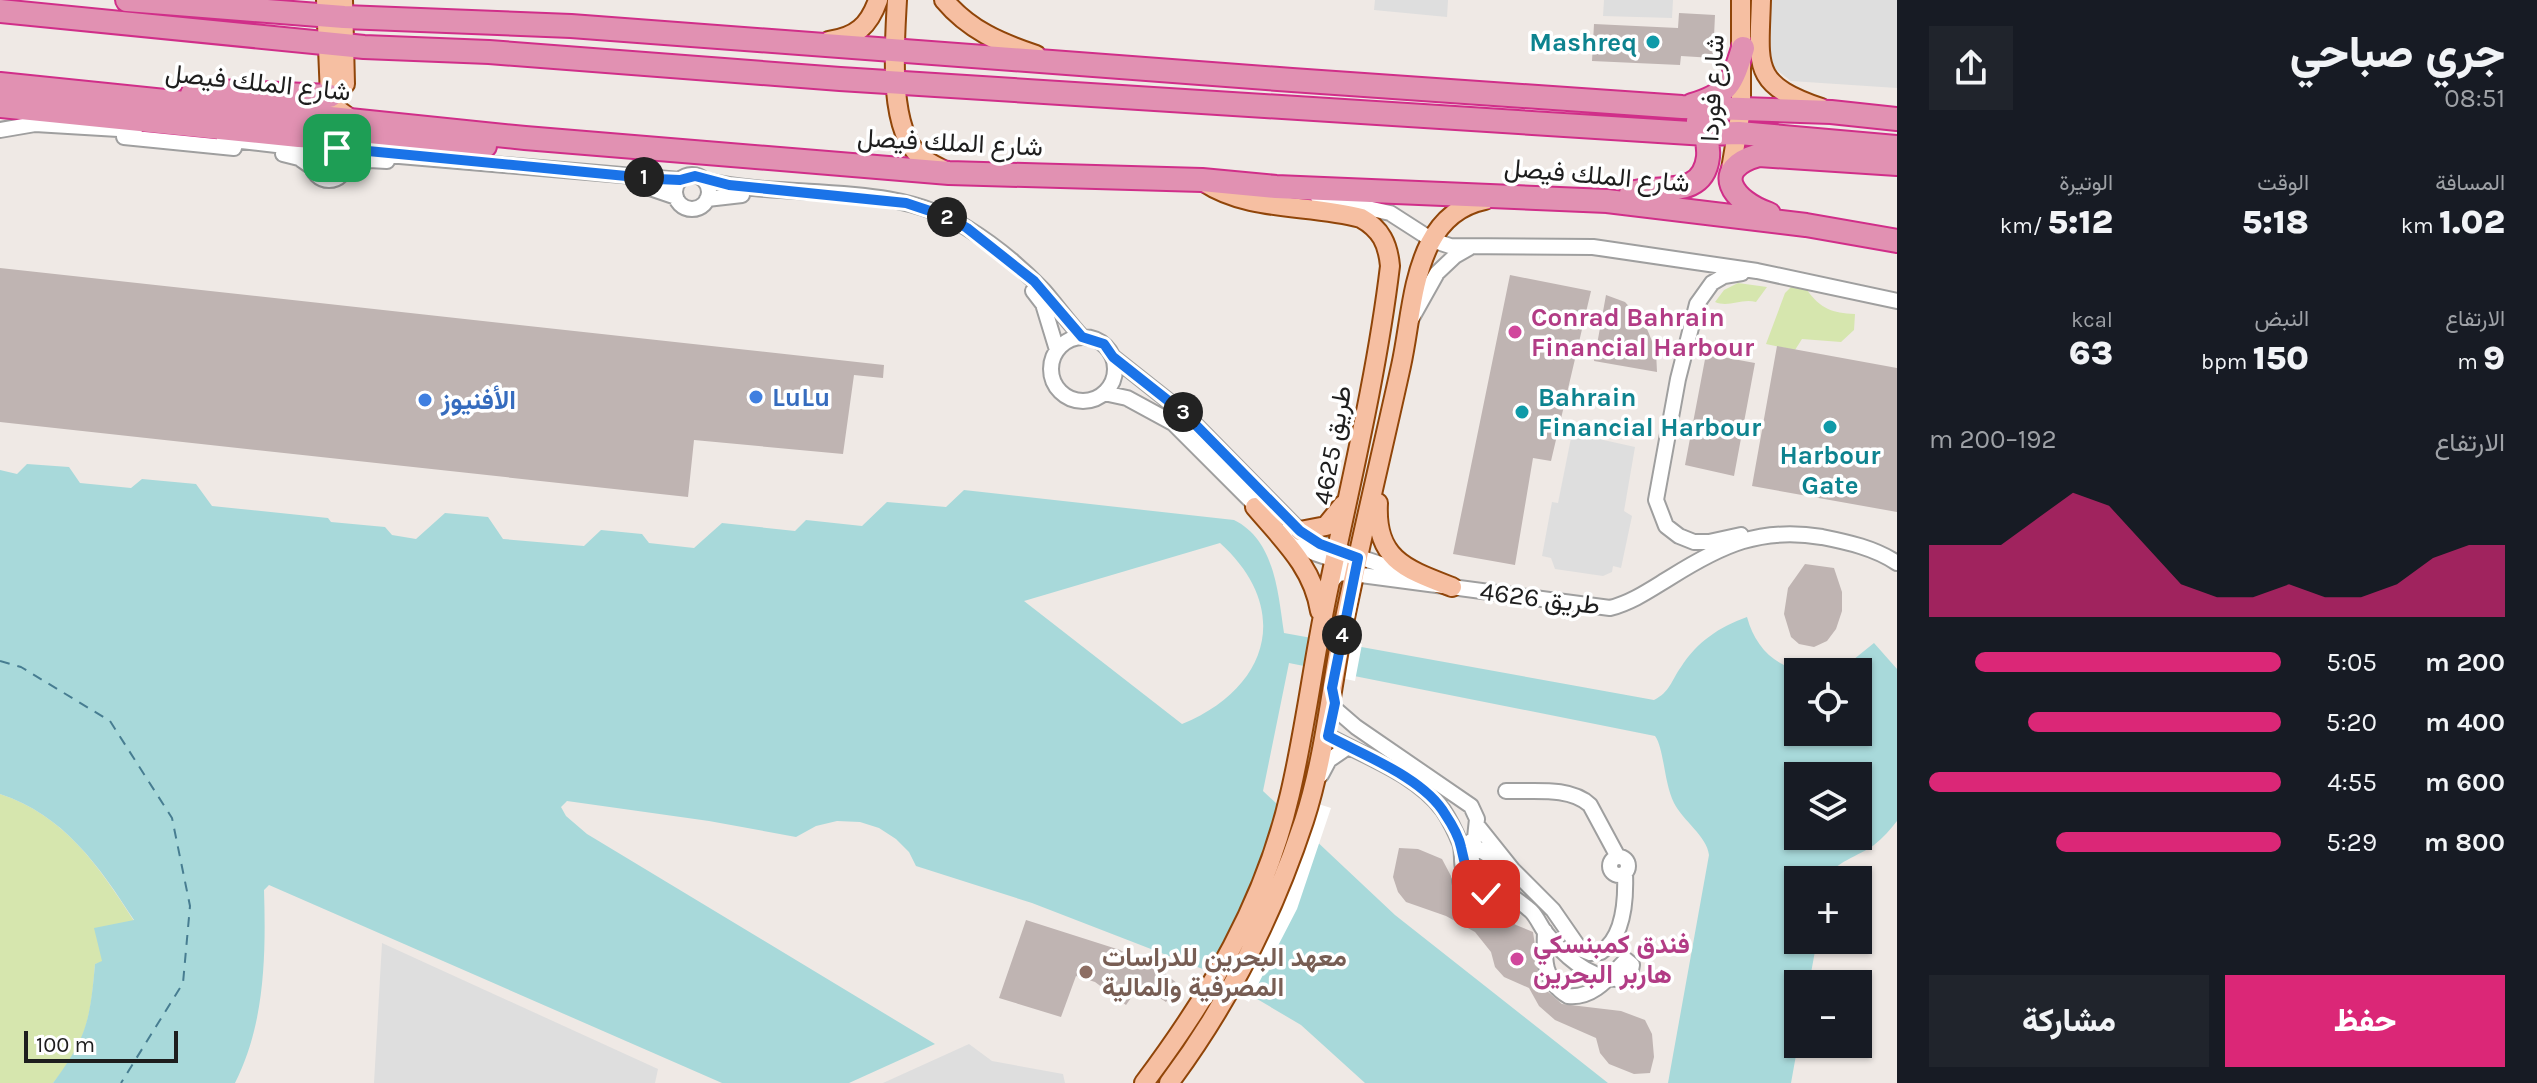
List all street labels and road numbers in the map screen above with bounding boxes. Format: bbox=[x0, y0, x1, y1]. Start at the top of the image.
street label: شارع فوردا bbox=[1694, 34, 1733, 143]
street label: شارع الملك فيصل bbox=[164, 57, 352, 110]
street label: شارع الملك فيصل bbox=[856, 122, 1044, 165]
street label: شارع الملك فيصل bbox=[1503, 152, 1691, 201]
street label: طريق 4625 bbox=[1307, 383, 1358, 507]
street label: طريق 4626 bbox=[1478, 576, 1602, 621]

